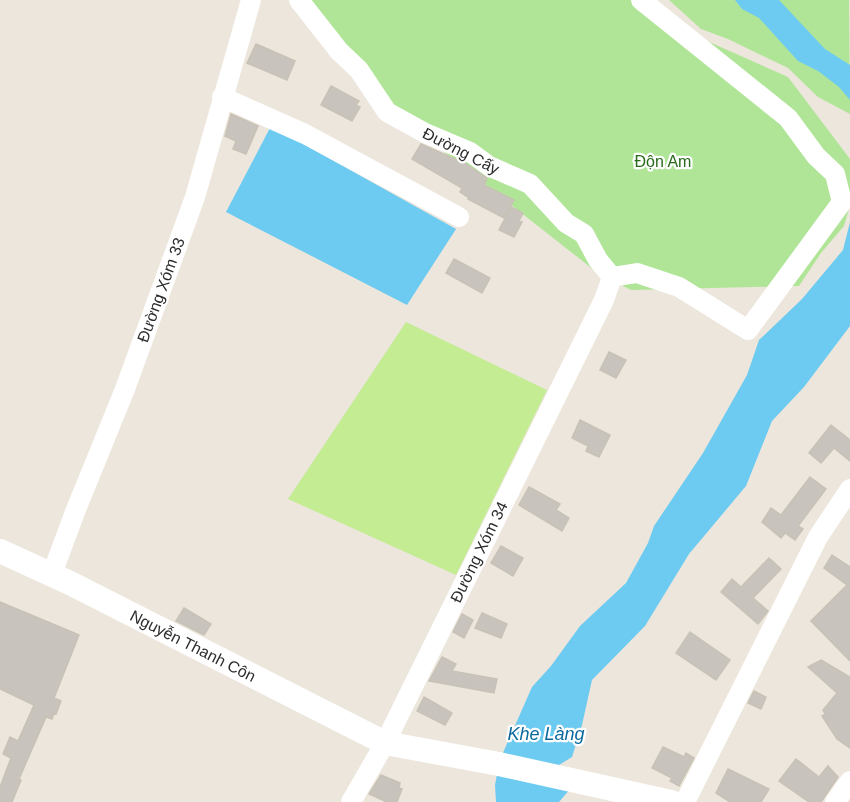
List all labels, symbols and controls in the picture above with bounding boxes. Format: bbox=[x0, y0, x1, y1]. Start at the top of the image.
street label: Đường Cấy bbox=[420, 124, 502, 178]
park label: Độn Am bbox=[635, 153, 691, 170]
street label: Đường Xóm 33 bbox=[134, 235, 188, 345]
street label: Đường Xóm 34 bbox=[447, 499, 511, 605]
street label: Nguyễn Thanh Côn bbox=[127, 606, 259, 685]
water label: Khe Làng bbox=[507, 724, 585, 744]

